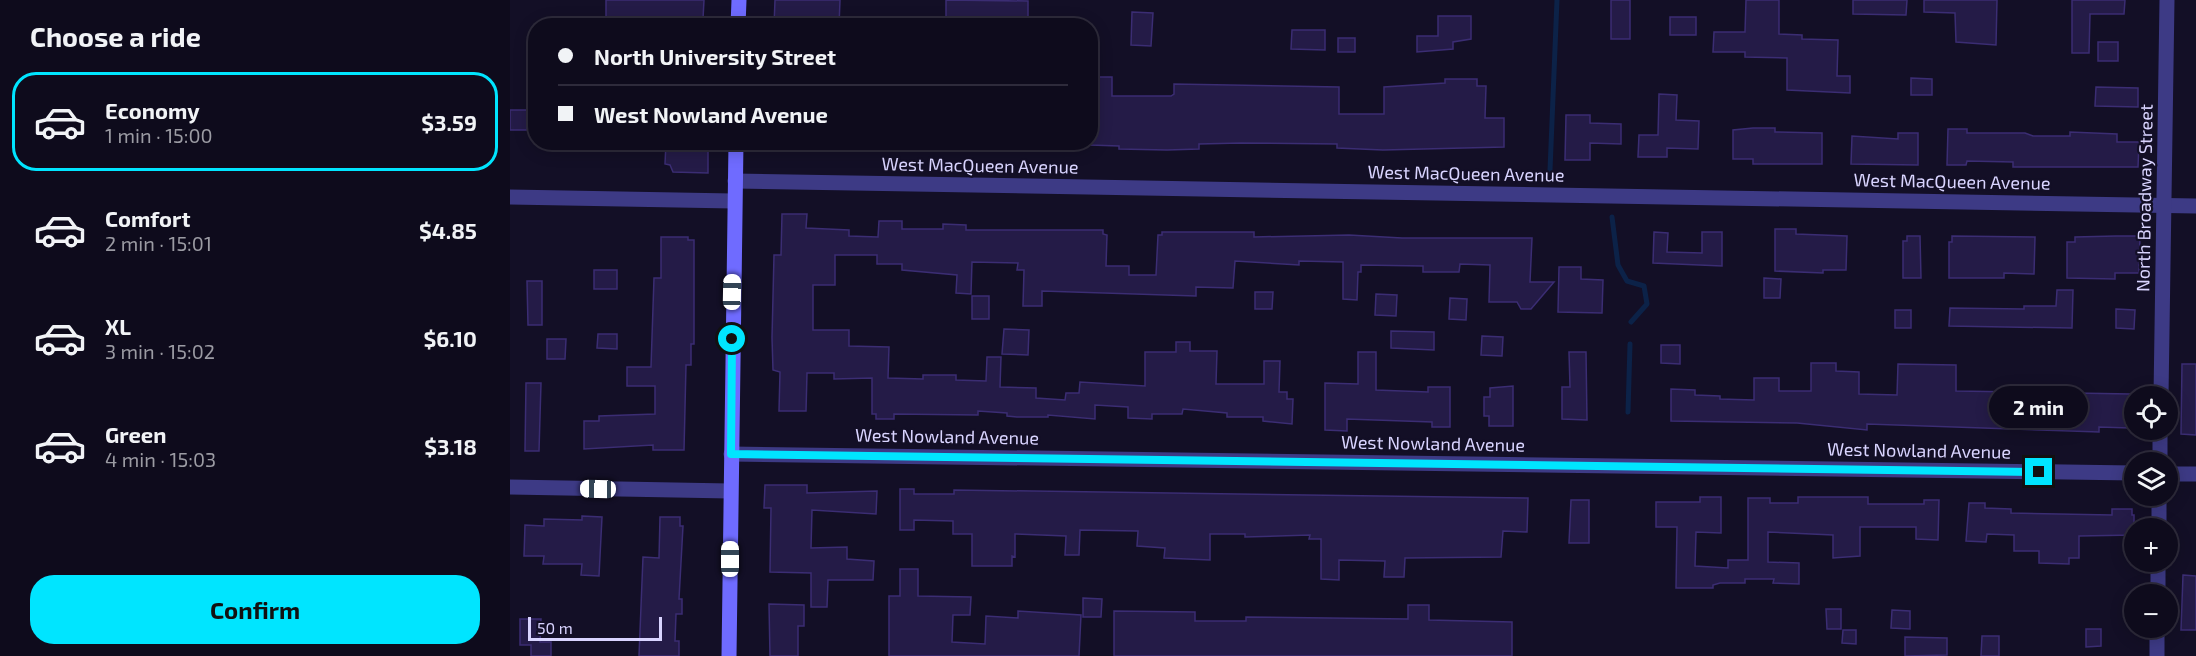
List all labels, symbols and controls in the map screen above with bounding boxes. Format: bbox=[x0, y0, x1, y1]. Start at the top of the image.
text: Choose a ride bbox=[30, 20, 201, 52]
text: North University Street bbox=[594, 43, 836, 69]
icon: car bbox=[33, 95, 87, 149]
text: Economy bbox=[105, 97, 200, 123]
text: West Nowland Avenue bbox=[594, 101, 828, 127]
street label: North Broadway Street bbox=[2131, 104, 2157, 292]
text: $3.59 bbox=[421, 109, 477, 135]
text: 1 min · 15:00 bbox=[105, 123, 213, 147]
street label: West MacQueen Avenue bbox=[881, 152, 1079, 178]
street label: West MacQueen Avenue bbox=[1367, 160, 1565, 186]
street label: West MacQueen Avenue bbox=[1853, 168, 2051, 194]
icon: car bbox=[33, 203, 87, 257]
text: Comfort bbox=[105, 205, 190, 231]
text: $4.85 bbox=[419, 217, 477, 243]
text: 2 min · 15:01 bbox=[105, 231, 212, 255]
car bbox=[723, 274, 741, 310]
icon: car bbox=[33, 311, 87, 365]
text: XL bbox=[105, 313, 131, 339]
text: $6.10 bbox=[423, 325, 477, 351]
route start bbox=[718, 325, 745, 352]
text: 3 min · 15:02 bbox=[105, 339, 215, 363]
callout: 2 min bbox=[1990, 385, 2089, 427]
map controls bbox=[2124, 386, 2178, 638]
button: locate bbox=[2124, 386, 2178, 440]
text: 2 min bbox=[2013, 395, 2064, 419]
icon: car bbox=[33, 419, 87, 473]
text: Green bbox=[105, 421, 167, 447]
street label: West Nowland Avenue bbox=[855, 423, 1039, 449]
street label: West Nowland Avenue bbox=[1341, 430, 1525, 456]
text: $3.18 bbox=[424, 433, 477, 459]
street label: West Nowland Avenue bbox=[1827, 437, 2011, 463]
text: 4 min · 15:03 bbox=[105, 447, 216, 471]
button: layers bbox=[2124, 452, 2178, 506]
route end bbox=[2025, 458, 2052, 485]
car bbox=[580, 480, 616, 498]
button: + bbox=[2124, 518, 2178, 572]
car bbox=[721, 541, 739, 577]
button: Confirm bbox=[30, 575, 480, 644]
button: − bbox=[2124, 584, 2178, 638]
scale bar bbox=[528, 614, 662, 642]
text: 50 m bbox=[537, 618, 573, 637]

